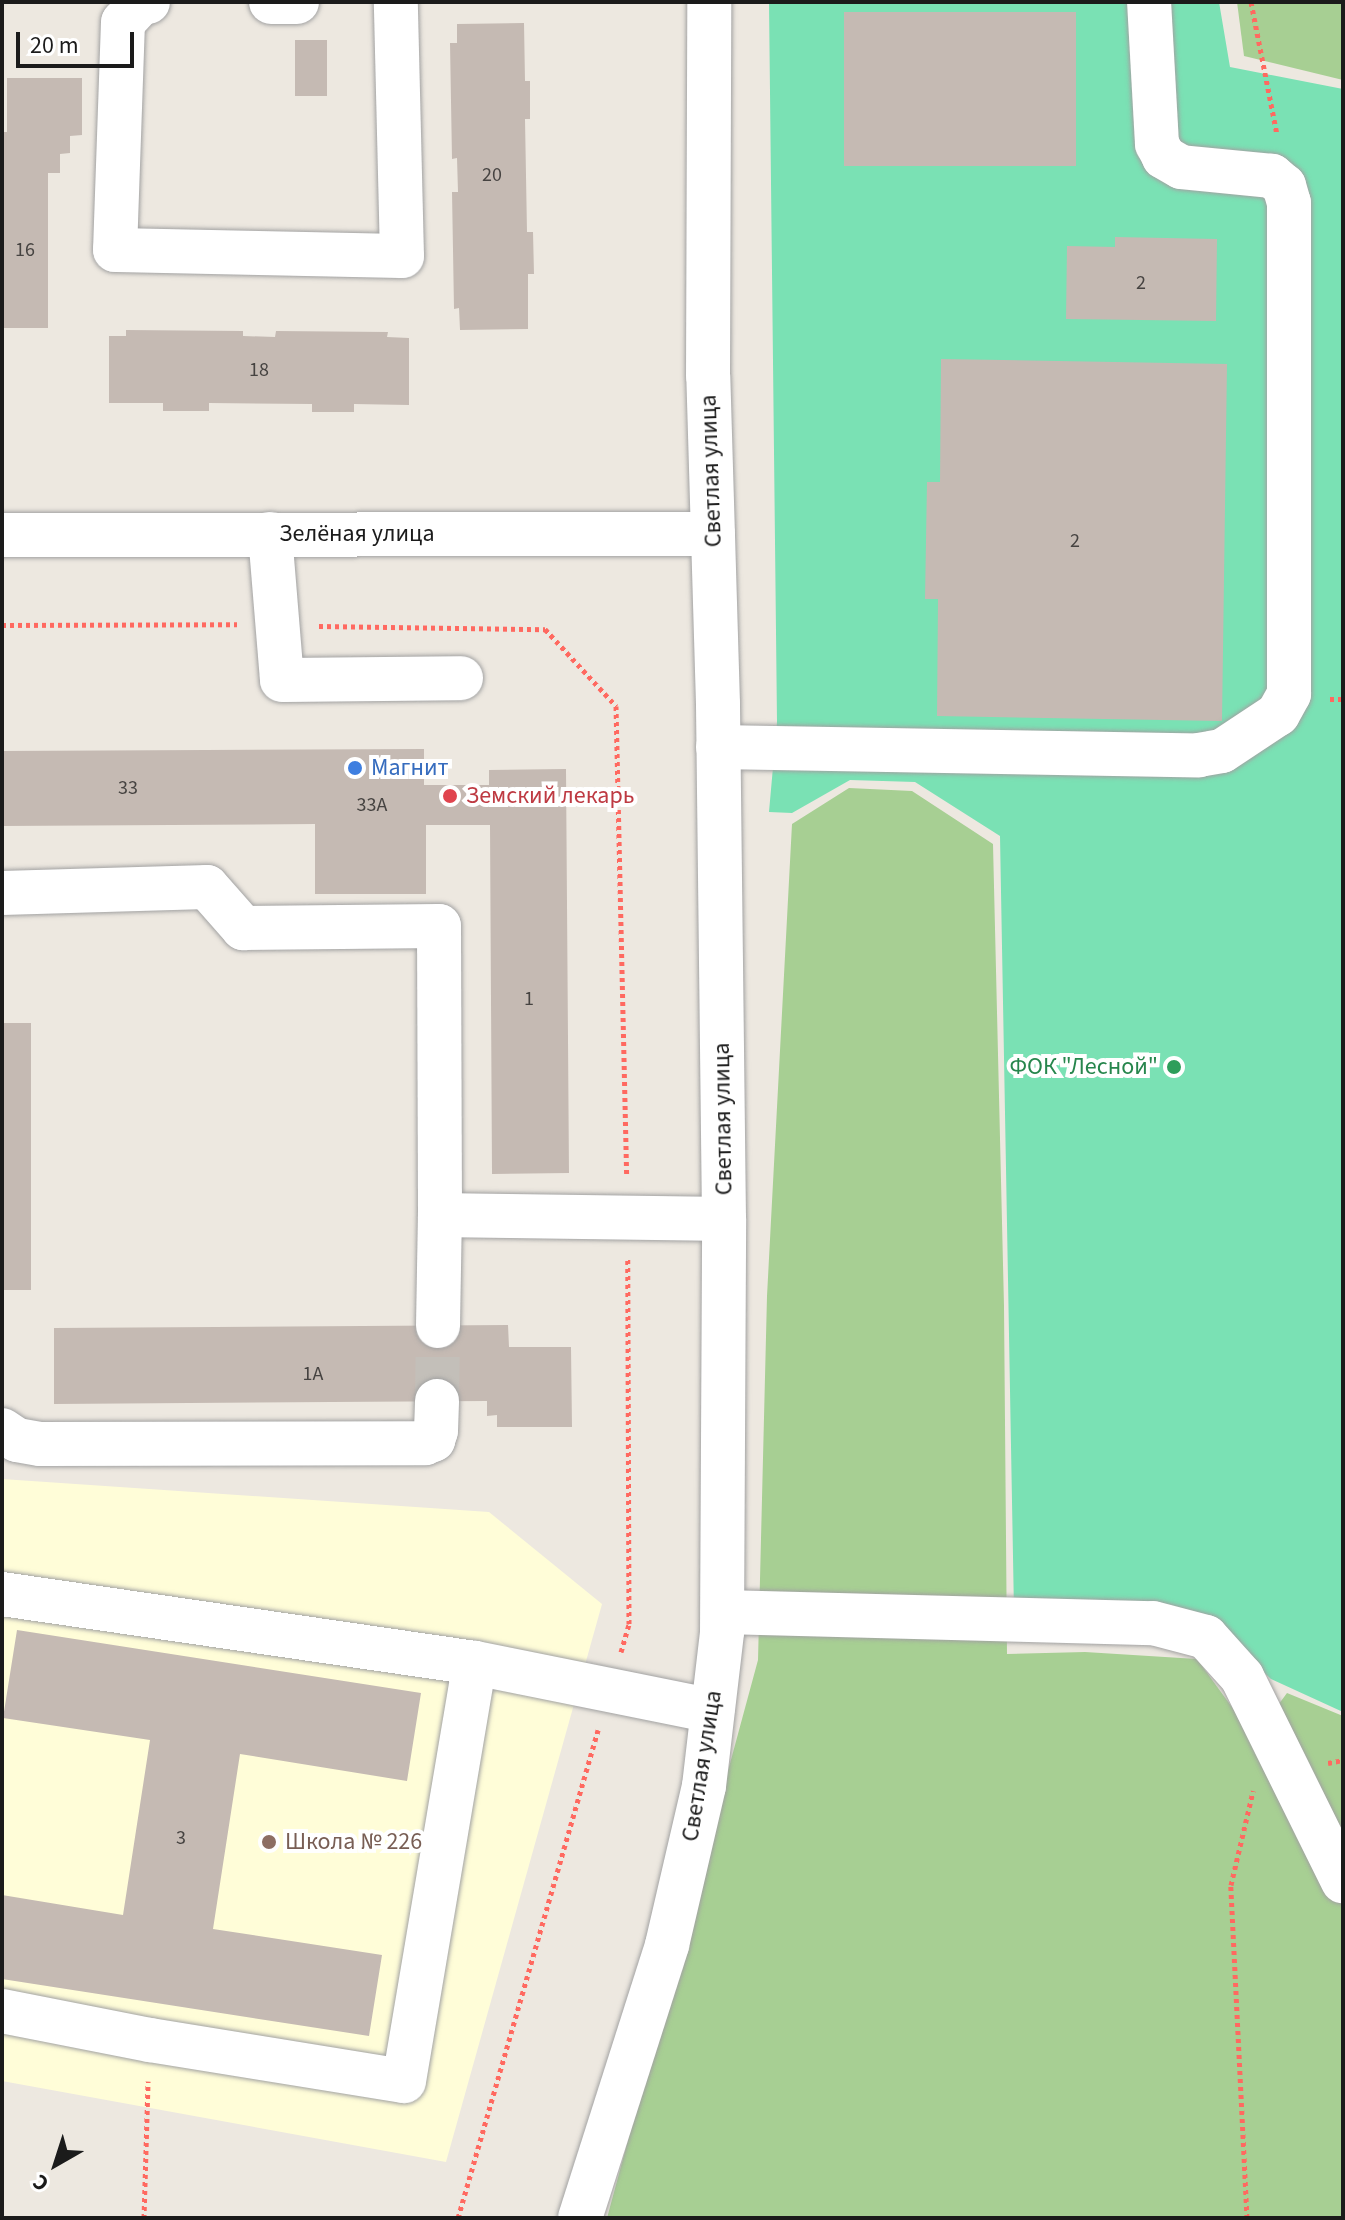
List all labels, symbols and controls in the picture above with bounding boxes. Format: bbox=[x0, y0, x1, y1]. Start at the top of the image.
scale bar bbox=[20, 16, 138, 66]
text: 20 m bbox=[30, 28, 79, 63]
house number: 20 bbox=[482, 163, 502, 187]
house number: 16 bbox=[15, 238, 35, 262]
house number: 2 bbox=[1136, 271, 1146, 295]
house number: 18 bbox=[249, 358, 269, 382]
street label: Светлая улица bbox=[694, 394, 728, 548]
street label: Зелёная улица bbox=[279, 520, 435, 548]
house number: 2 bbox=[1070, 529, 1080, 553]
place label: Магнит bbox=[371, 754, 448, 782]
marker: Магнит bbox=[346, 759, 364, 777]
house number: 33 bbox=[118, 776, 138, 800]
place label: Земский лекарь bbox=[466, 782, 635, 810]
marker: Земский лекарь bbox=[441, 787, 459, 805]
house number: 33А bbox=[357, 793, 387, 817]
house number: 1 bbox=[524, 987, 534, 1011]
street label: Светлая улица bbox=[707, 1042, 739, 1196]
place label: ФОК "Лесной" bbox=[1009, 1053, 1158, 1081]
marker: ФОК "Лесной" bbox=[1165, 1058, 1183, 1076]
house number: 1А bbox=[303, 1362, 323, 1386]
street label: Светлая улица bbox=[676, 1688, 728, 1844]
house number: 3 bbox=[176, 1826, 186, 1850]
place label: Школа № 226 bbox=[285, 1828, 422, 1856]
marker: Школа № 226 bbox=[260, 1833, 278, 1851]
north arrow bbox=[16, 2124, 96, 2204]
text: С bbox=[26, 2166, 56, 2199]

